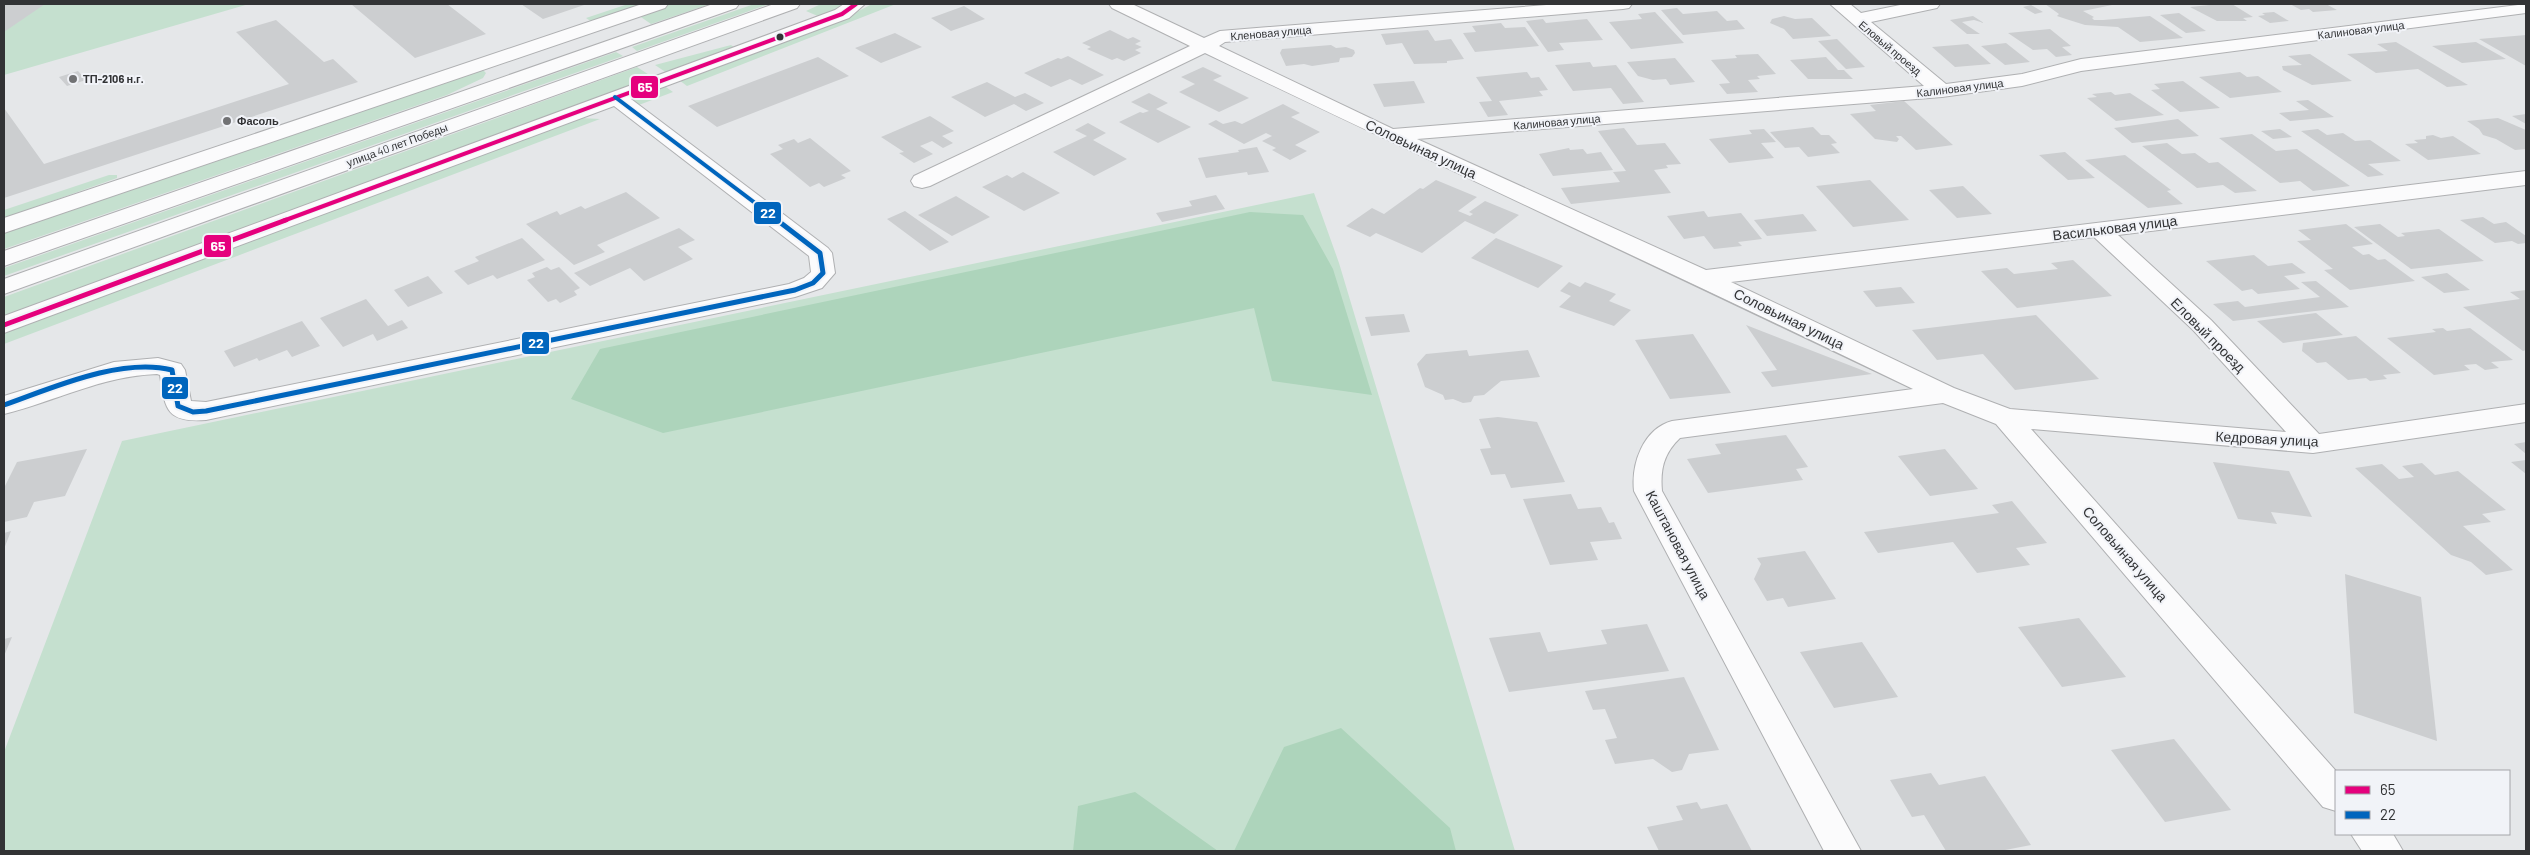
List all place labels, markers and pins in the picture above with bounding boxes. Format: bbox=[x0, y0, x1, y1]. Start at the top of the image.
unlabelled marker bbox=[775, 32, 785, 42]
place label: ТП-2106 н.г. bbox=[83, 72, 144, 85]
marker: ТП-2106 н.г. bbox=[67, 73, 79, 85]
place label: Фасоль bbox=[237, 114, 279, 127]
marker: Фасоль bbox=[221, 115, 233, 127]

